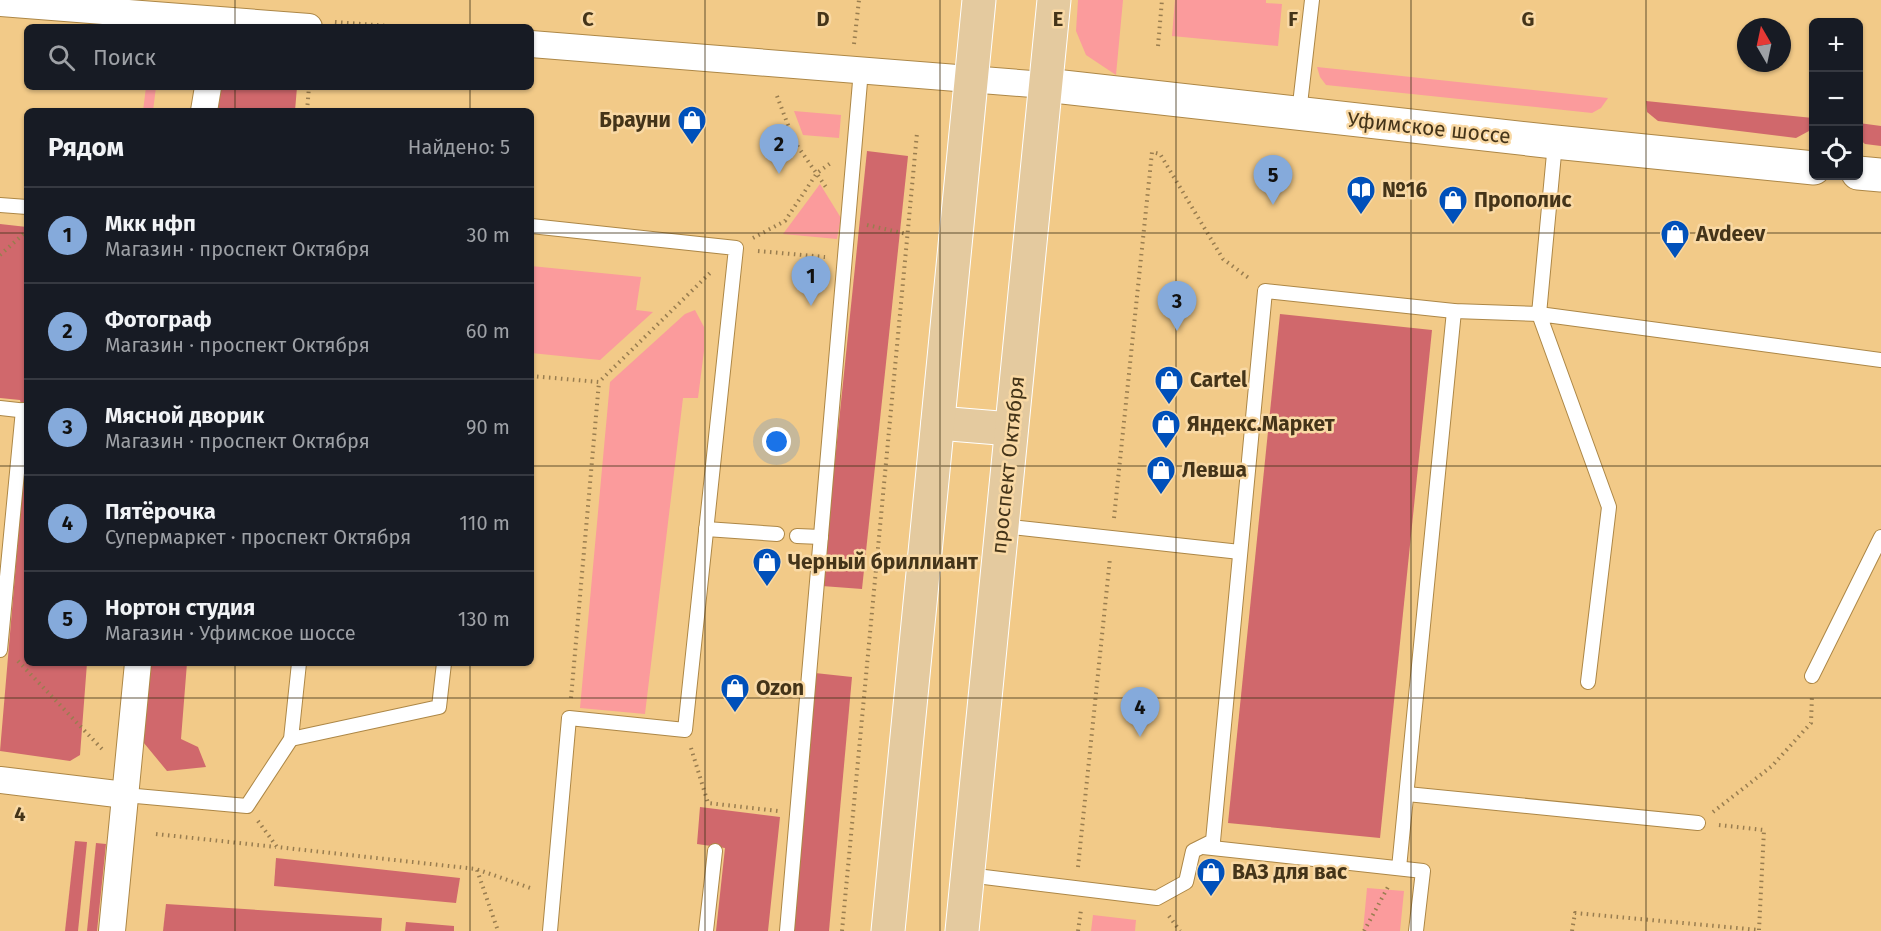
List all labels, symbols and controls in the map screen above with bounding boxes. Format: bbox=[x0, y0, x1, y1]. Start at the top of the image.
text: C bbox=[582, 7, 594, 31]
text: D bbox=[816, 7, 830, 31]
text: E bbox=[1053, 7, 1063, 31]
text: F bbox=[1288, 7, 1298, 31]
text: G bbox=[1522, 7, 1534, 31]
north arrow bbox=[1737, 18, 1791, 72]
map controls bbox=[1809, 18, 1863, 180]
button: + bbox=[1809, 18, 1863, 72]
search box bbox=[24, 24, 534, 90]
icon: search bbox=[45, 41, 78, 74]
text: Поиск bbox=[93, 44, 156, 71]
button: − bbox=[1809, 72, 1863, 126]
shop icon: Брауни bbox=[676, 104, 708, 146]
street label: Уфимское шоссе bbox=[1346, 106, 1512, 150]
place label: Брауни bbox=[599, 107, 671, 133]
pin: 2 bbox=[760, 124, 798, 174]
button: locate bbox=[1809, 126, 1863, 180]
text: Рядом bbox=[48, 132, 124, 163]
text: Найдено: 5 bbox=[408, 135, 510, 159]
pin: 5 bbox=[1254, 156, 1292, 205]
library icon: №16 bbox=[1345, 174, 1377, 216]
place label: №16 bbox=[1382, 177, 1428, 203]
shop icon: Прополис bbox=[1437, 184, 1469, 226]
place label: Прополис bbox=[1474, 187, 1571, 213]
text: Мкк нфп bbox=[105, 210, 196, 237]
shop icon: Avdeev bbox=[1659, 218, 1691, 260]
place label: Avdeev bbox=[1695, 221, 1766, 247]
text: 1 bbox=[63, 223, 72, 247]
text: 30 m bbox=[466, 223, 510, 247]
text: Магазин · проспект Октября bbox=[105, 237, 370, 261]
pin: 1 bbox=[792, 256, 830, 306]
pin: 3 bbox=[1158, 282, 1196, 331]
text: Фотограф bbox=[105, 306, 212, 333]
text: 2 bbox=[62, 319, 73, 343]
text: 60 m bbox=[466, 319, 510, 343]
text: Магазин · проспект Октября bbox=[105, 333, 370, 357]
shop icon: Cartel bbox=[1153, 364, 1185, 406]
place label: Cartel bbox=[1190, 367, 1248, 393]
street label: проспект Октября bbox=[986, 375, 1030, 555]
text: Мясной дворик bbox=[105, 402, 264, 429]
shop icon: Яндекс.Маркет bbox=[1150, 408, 1182, 450]
place label: Яндекс.Маркет bbox=[1187, 411, 1336, 437]
text: 3 bbox=[62, 415, 73, 439]
text: 90 m bbox=[466, 415, 510, 439]
your location bbox=[762, 427, 791, 456]
text: Магазин · проспект Октября bbox=[105, 429, 370, 453]
shop icon: Левша bbox=[1145, 454, 1177, 496]
place label: Левша bbox=[1182, 457, 1247, 483]
text: Пятёрочка bbox=[105, 498, 216, 525]
text: 4 bbox=[62, 511, 73, 535]
text: 110 m bbox=[459, 511, 510, 535]
text: Супермаркет · проспект Октября bbox=[105, 525, 411, 549]
shop icon: Черный бриллиант bbox=[751, 546, 783, 588]
place label: Черный бриллиант bbox=[788, 549, 979, 575]
text: Нортон студия bbox=[105, 594, 255, 621]
text: 5 bbox=[62, 607, 73, 631]
text: 130 m bbox=[458, 607, 510, 631]
text: Магазин · Уфимское шоссе bbox=[105, 621, 356, 645]
shop icon: Ozon bbox=[719, 672, 751, 714]
place label: Ozon bbox=[756, 675, 804, 701]
pin: 4 bbox=[1120, 688, 1160, 737]
text: 4 bbox=[14, 802, 26, 826]
shop icon: ВАЗ для вас bbox=[1195, 856, 1227, 898]
place label: ВАЗ для вас bbox=[1232, 859, 1347, 885]

